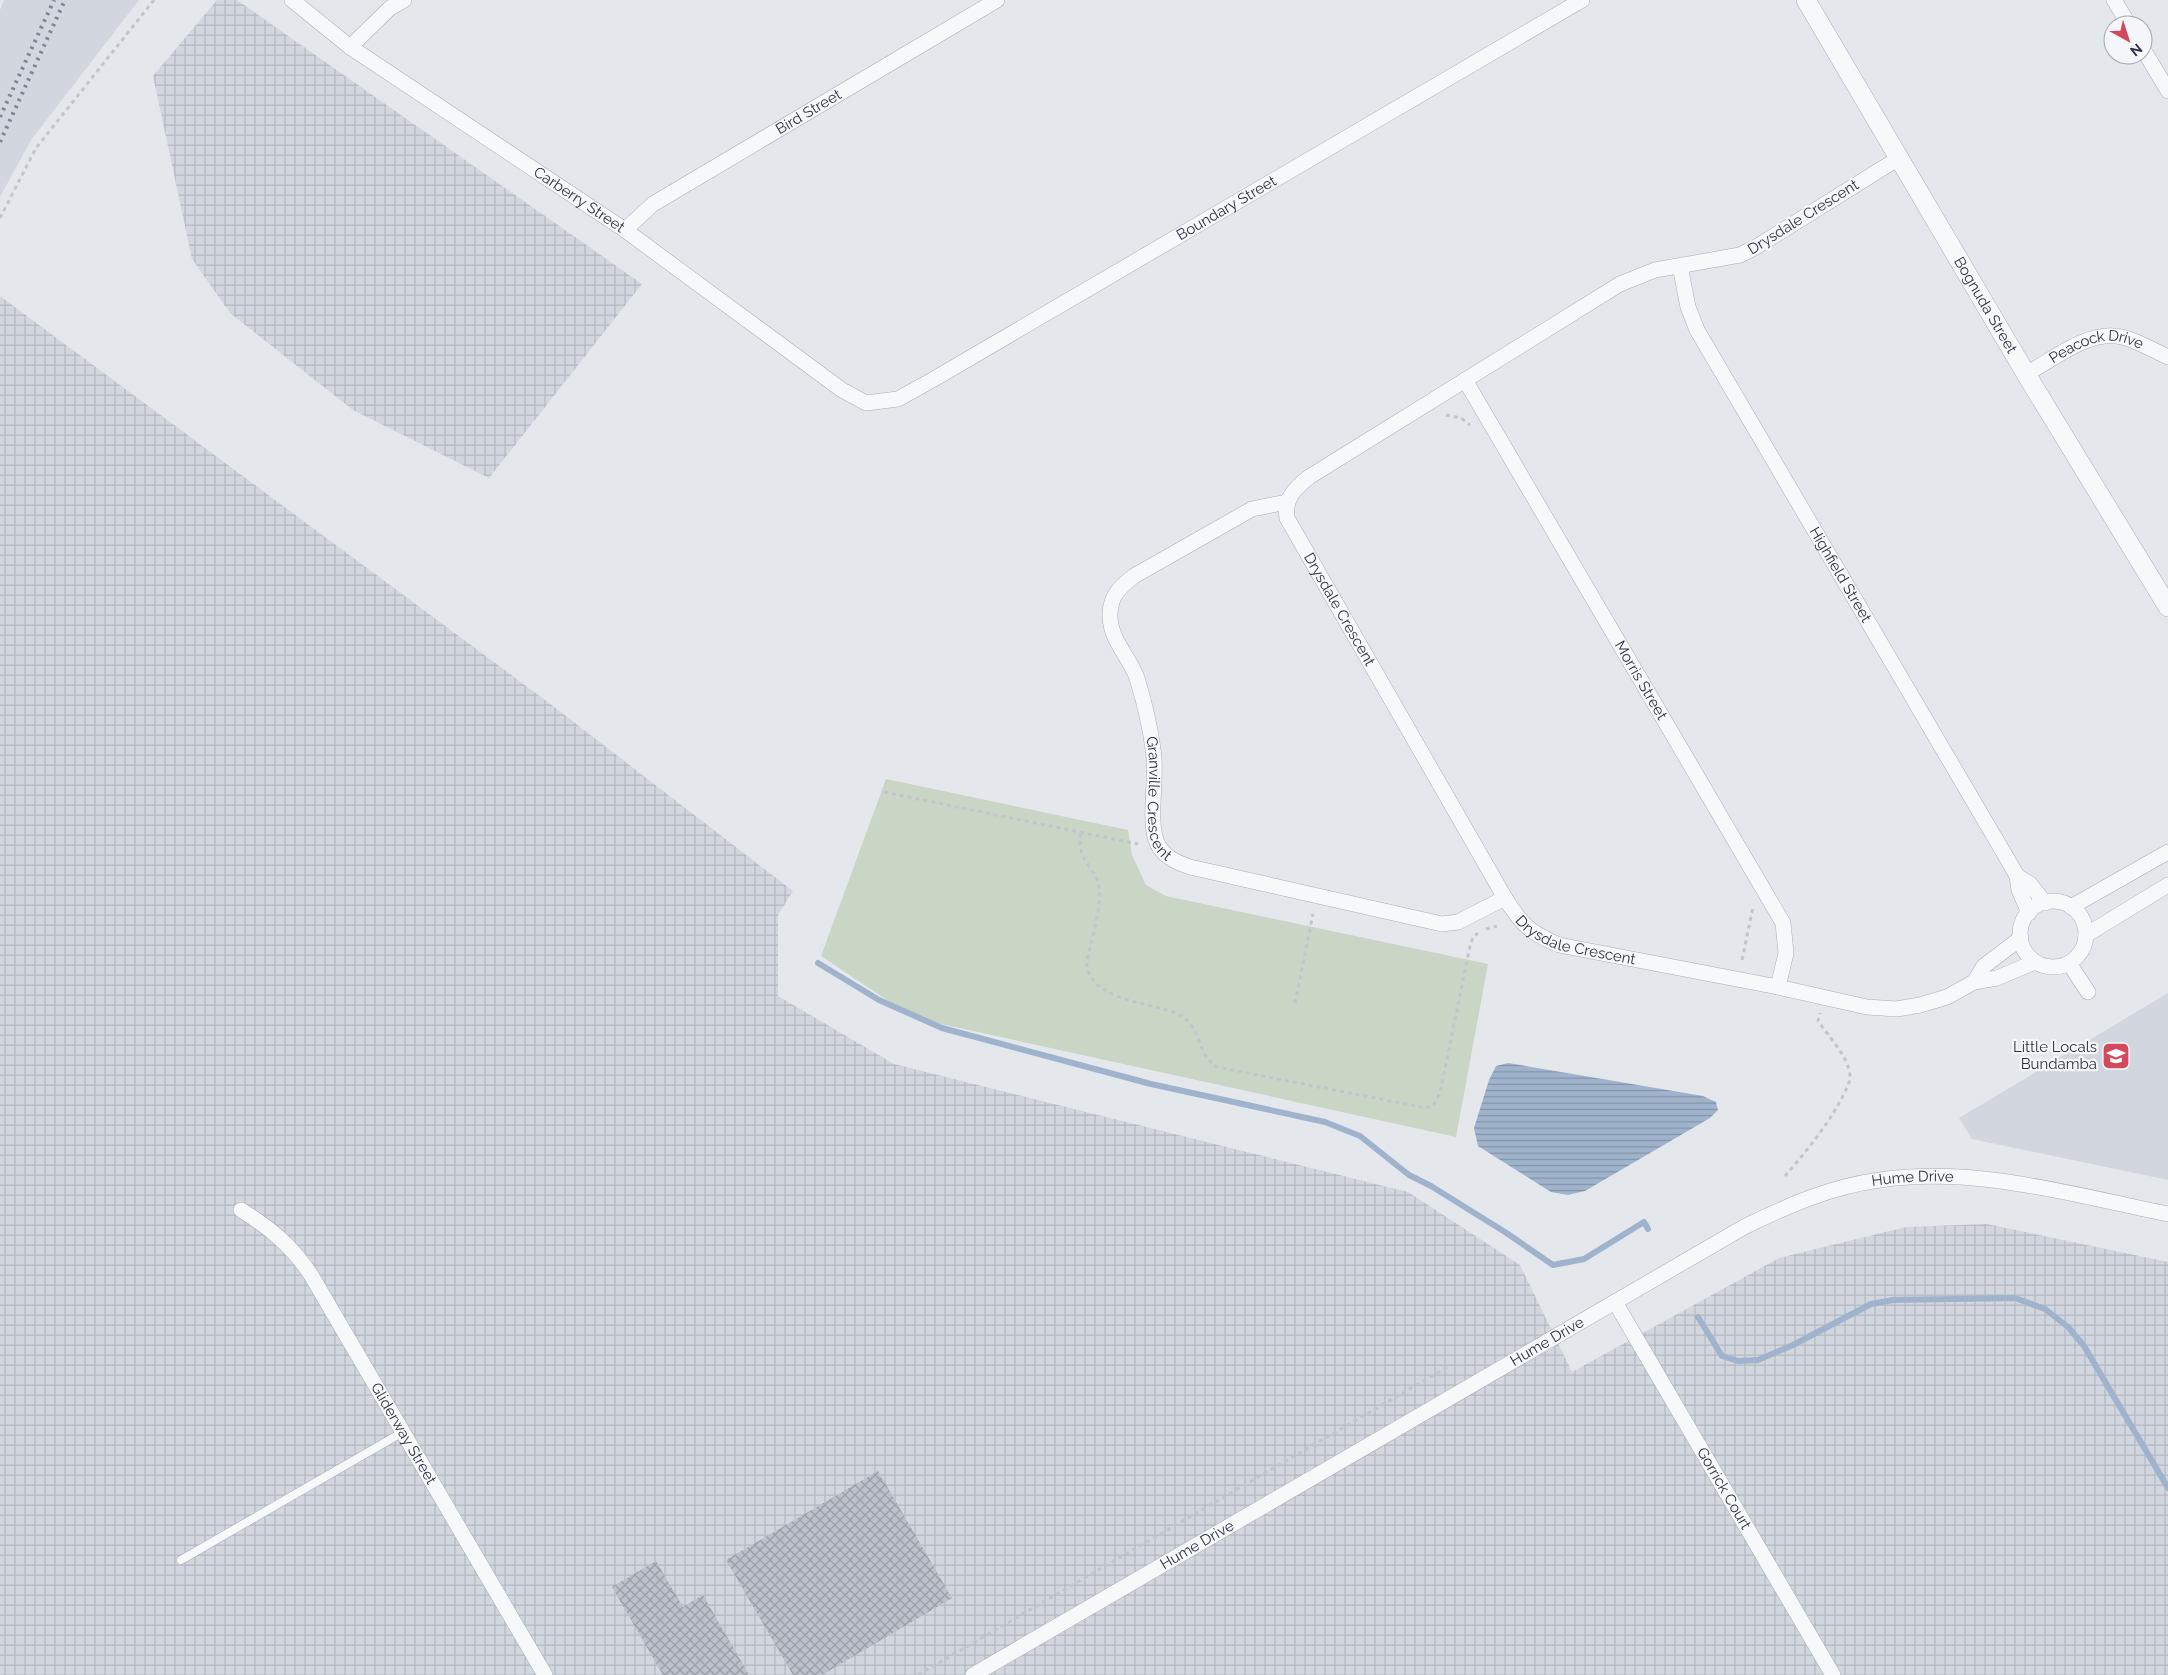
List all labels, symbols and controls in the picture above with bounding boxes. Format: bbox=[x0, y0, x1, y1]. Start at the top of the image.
north arrow bbox=[2103, 15, 2153, 65]
text: N bbox=[2127, 41, 2145, 60]
street label: Bird Street bbox=[772, 85, 845, 138]
street label: Carberry Street bbox=[530, 163, 628, 236]
street label: Boundary Street bbox=[1173, 172, 1280, 244]
street label: Drysdale Crescent bbox=[1744, 176, 1862, 258]
street label: Bognuda Street bbox=[1950, 254, 2021, 357]
street label: Peacock Drive bbox=[2046, 326, 2147, 367]
street label: Highfield Street bbox=[1805, 524, 1875, 626]
street label: Drysdale Crescent bbox=[1300, 550, 1379, 669]
street label: Morris Street bbox=[1611, 638, 1671, 723]
street label: Granville Crescent bbox=[1142, 735, 1175, 865]
street label: Drysdale Crescent bbox=[1512, 911, 1637, 968]
place label: Little Locals Bundamba bbox=[2013, 1038, 2097, 1073]
school or university icon: Little Locals Bundamba bbox=[2101, 1041, 2131, 1071]
street label: Hume Drive bbox=[1870, 1167, 1954, 1190]
street label: Hume Drive bbox=[1507, 1313, 1587, 1370]
street label: Gliderway Street bbox=[367, 1379, 440, 1488]
street label: Gorrick Court bbox=[1693, 1444, 1755, 1533]
street label: Hume Drive bbox=[1157, 1516, 1237, 1573]

